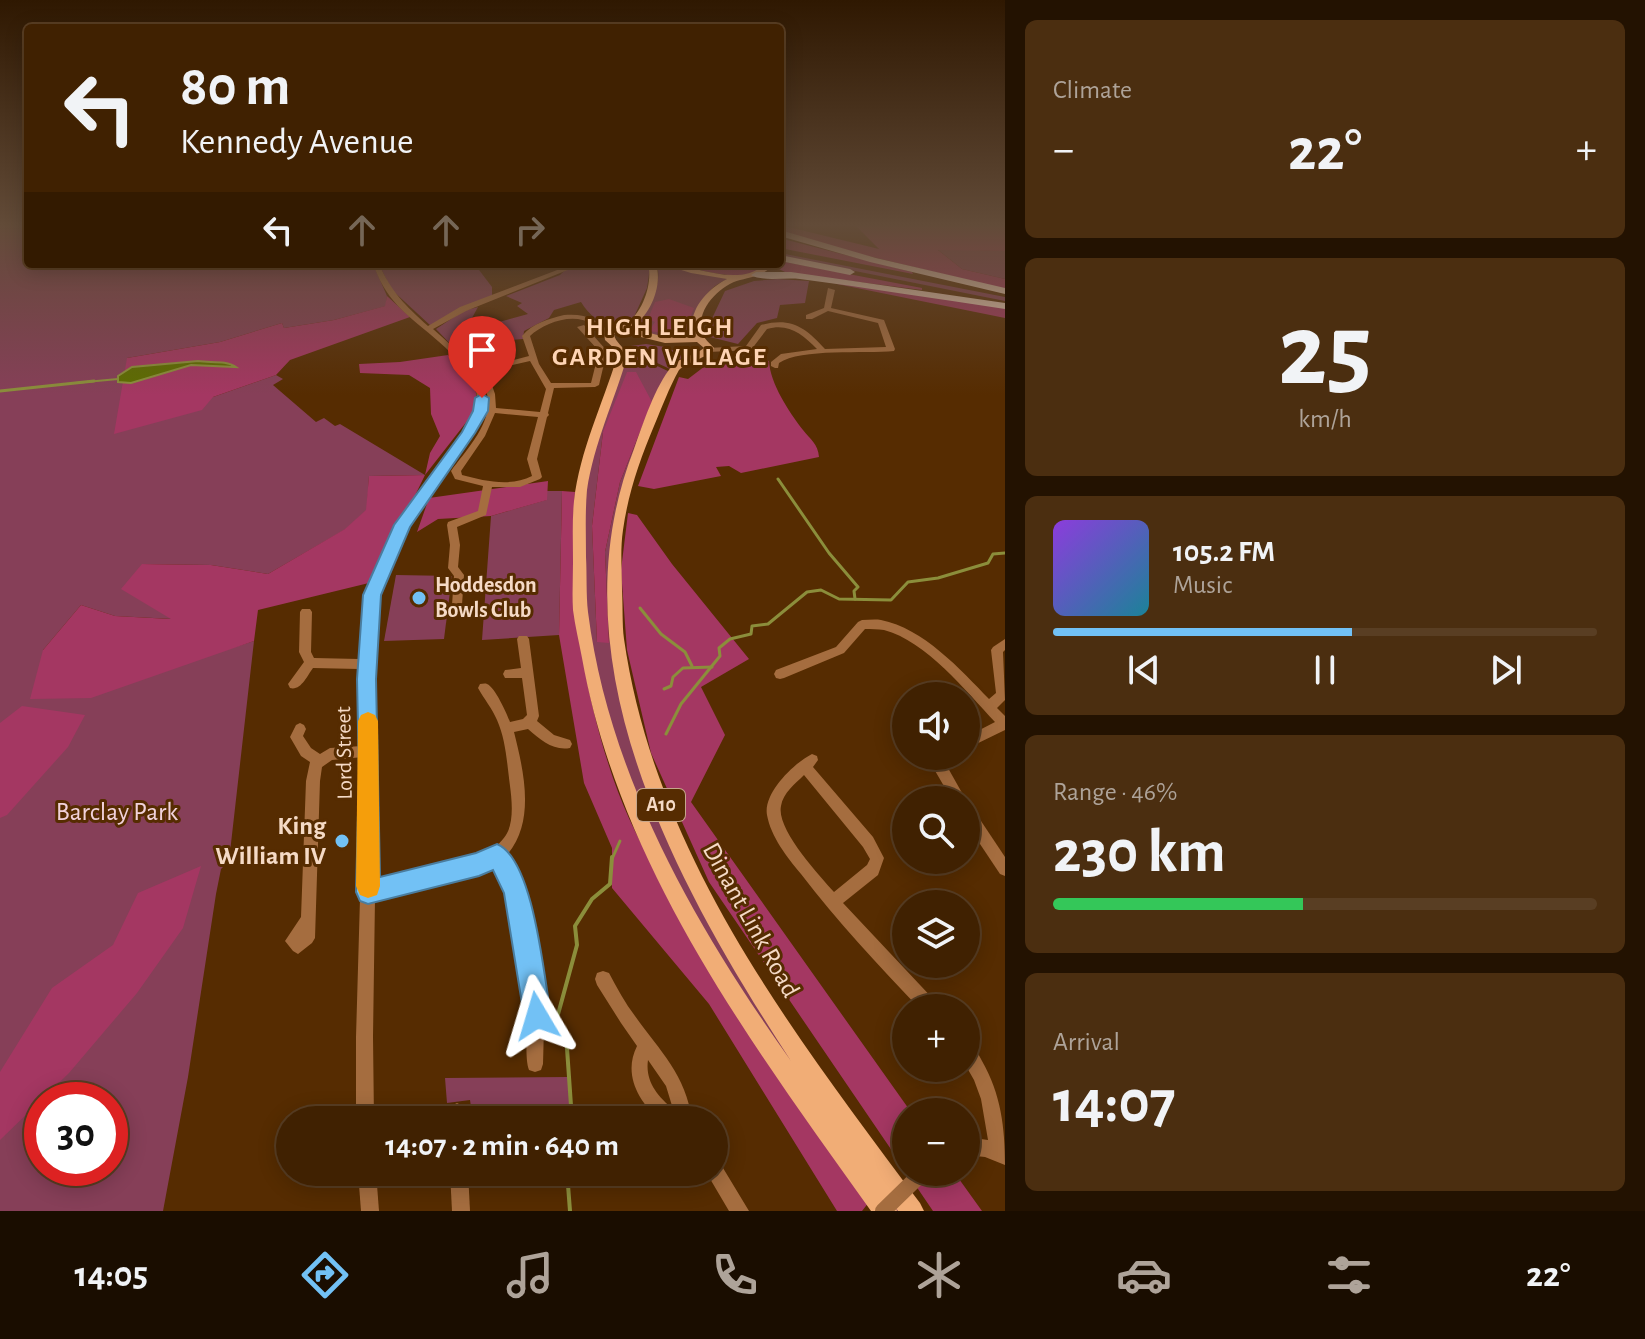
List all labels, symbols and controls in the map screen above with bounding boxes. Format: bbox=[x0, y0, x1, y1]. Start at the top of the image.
icon: left bbox=[48, 56, 152, 160]
text: 80 m bbox=[180, 59, 290, 115]
text: Climate bbox=[1053, 77, 1132, 103]
text: 22° bbox=[1288, 121, 1362, 181]
text: Kennedy Avenue bbox=[180, 124, 414, 160]
text: − bbox=[1053, 128, 1074, 172]
text: + bbox=[1576, 128, 1597, 172]
icon: left bbox=[256, 208, 300, 252]
icon: ahead bbox=[340, 208, 384, 252]
icon: ahead bbox=[424, 208, 468, 252]
icon: right bbox=[508, 208, 552, 252]
text: 25 bbox=[1278, 300, 1372, 404]
district label: HIGH LEIGH GARDEN VILLAGE bbox=[552, 314, 768, 370]
pin bbox=[448, 316, 516, 398]
icon: arrive bbox=[460, 328, 504, 372]
text: km/h bbox=[1298, 406, 1352, 432]
text: 105.2 FM bbox=[1173, 537, 1275, 567]
text: Music bbox=[1173, 572, 1232, 598]
place label: Hoddesdon Bowls Club bbox=[435, 574, 537, 621]
marker: Hoddesdon Bowls Club bbox=[410, 589, 428, 607]
icon: previous bbox=[1122, 648, 1166, 692]
icon: pause bbox=[1303, 648, 1347, 692]
icon: next bbox=[1484, 648, 1528, 692]
map controls bbox=[892, 682, 980, 1186]
button: sound bbox=[892, 682, 980, 770]
street label: Lord Street bbox=[332, 706, 356, 800]
text: Range · 46% bbox=[1053, 779, 1177, 805]
button: search bbox=[892, 786, 980, 874]
road number: A10 bbox=[637, 789, 685, 821]
park label: Barclay Park bbox=[56, 799, 178, 825]
place label: King William IV bbox=[215, 813, 327, 869]
text: 230 km bbox=[1053, 823, 1226, 883]
marker: King William IV bbox=[333, 832, 351, 850]
street label: Dinant Link Road bbox=[698, 838, 804, 1002]
button: layers bbox=[892, 890, 980, 978]
position arrow bbox=[495, 974, 579, 1058]
button: + bbox=[892, 994, 980, 1082]
text: Arrival bbox=[1053, 1029, 1120, 1055]
text: 14:07 bbox=[1053, 1073, 1176, 1133]
speed limit sign: 30 bbox=[24, 1082, 128, 1186]
button: − bbox=[892, 1098, 980, 1186]
text: 14:07 · 2 min · 640 m bbox=[385, 1131, 619, 1161]
icon: directions bbox=[297, 1247, 353, 1303]
icon: music bbox=[502, 1247, 558, 1303]
icon: phone bbox=[707, 1247, 763, 1303]
icon: climate bbox=[911, 1247, 967, 1303]
icon: car bbox=[1116, 1247, 1172, 1303]
icon: filters bbox=[1321, 1247, 1377, 1303]
text: 14:05 bbox=[74, 1257, 148, 1293]
text: 22° bbox=[1526, 1257, 1571, 1293]

